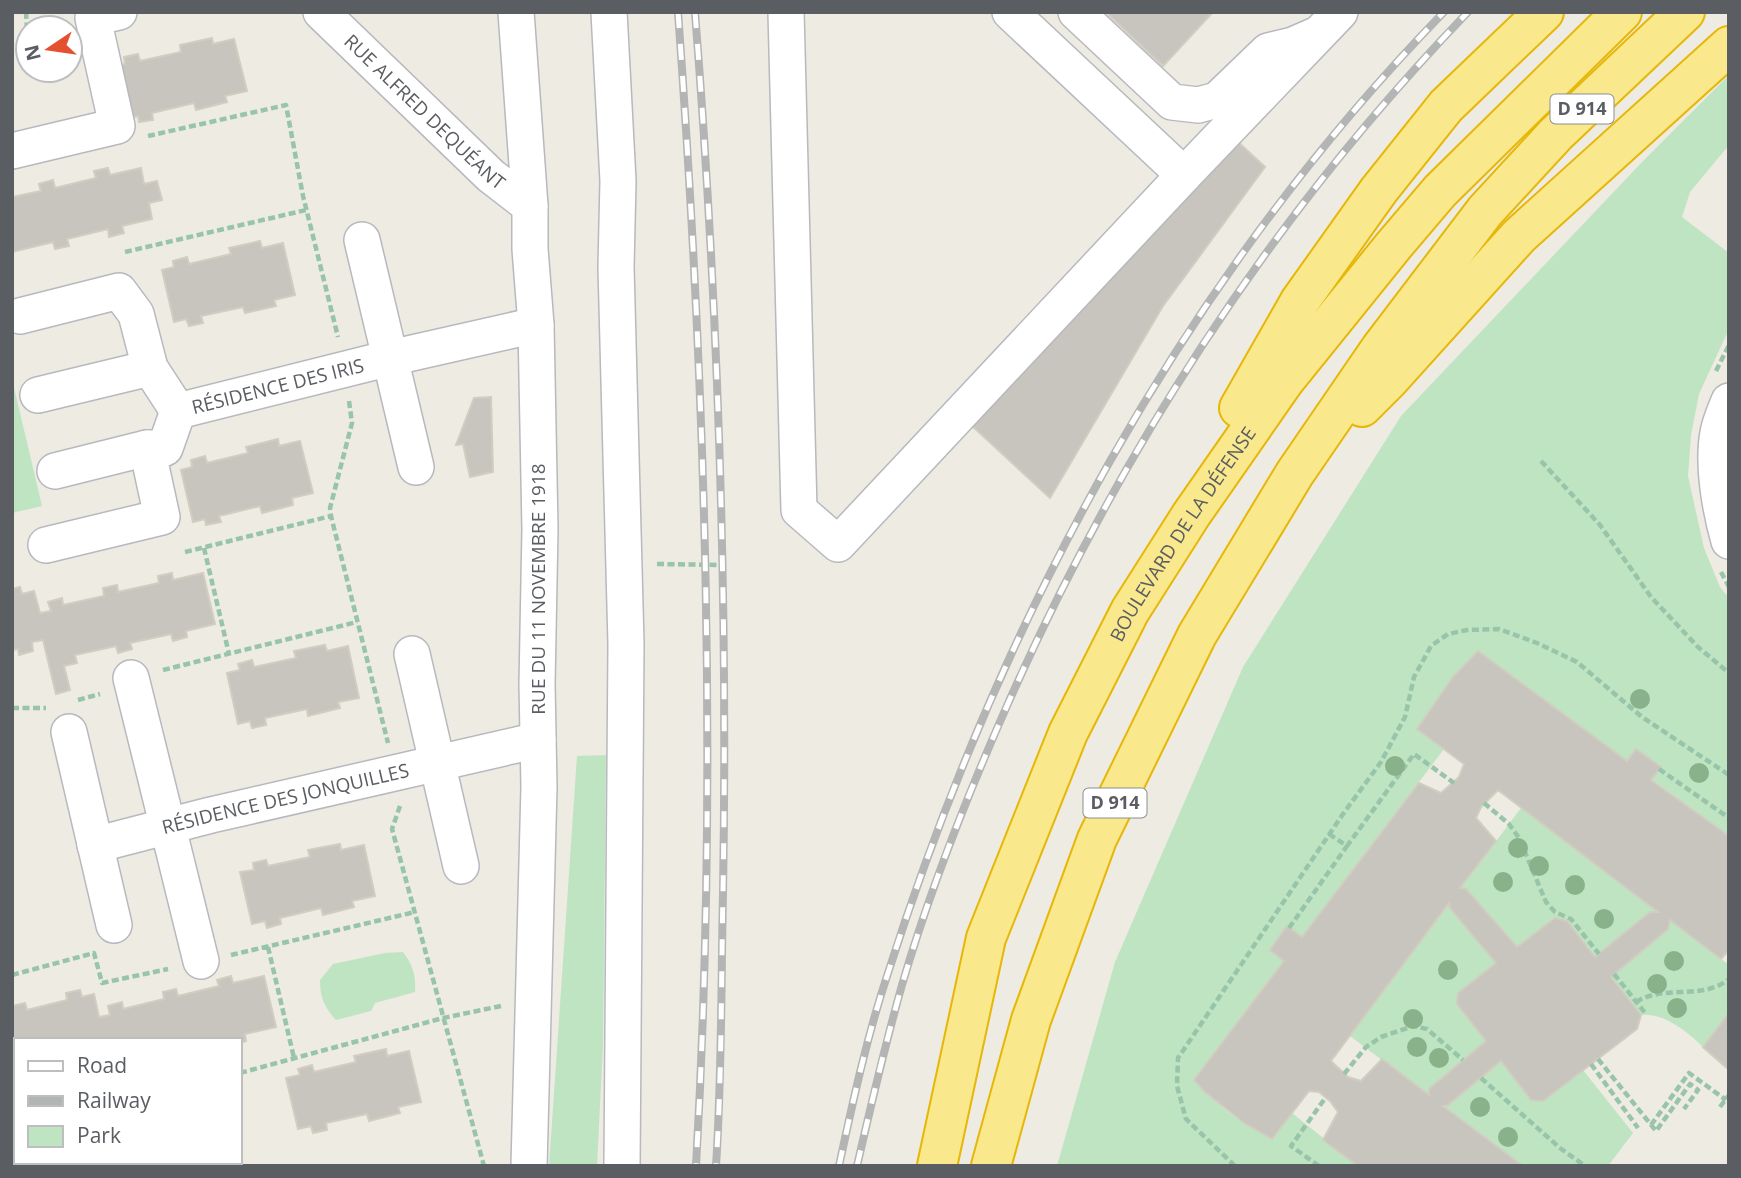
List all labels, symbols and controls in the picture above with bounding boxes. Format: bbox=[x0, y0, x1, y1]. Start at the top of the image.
north arrow bbox=[14, 14, 84, 84]
street label: RUE ALFRED DEQUÉANT bbox=[339, 28, 511, 196]
text: N bbox=[18, 42, 47, 63]
road number: D 914 bbox=[1550, 94, 1614, 124]
street label: RÉSIDENCE DES IRIS bbox=[189, 352, 367, 420]
street label: BOULEVARD DE LA DÉFENSE bbox=[1104, 421, 1262, 646]
street label: RUE DU 11 NOVEMBRE 1918 bbox=[525, 463, 551, 715]
street label: RÉSIDENCE DES JONQUILLES bbox=[159, 757, 411, 840]
road number: D 914 bbox=[1084, 788, 1146, 818]
legend bbox=[14, 1038, 242, 1164]
text: Road bbox=[77, 1051, 127, 1079]
text: Railway bbox=[77, 1086, 151, 1114]
text: Park bbox=[77, 1121, 121, 1149]

